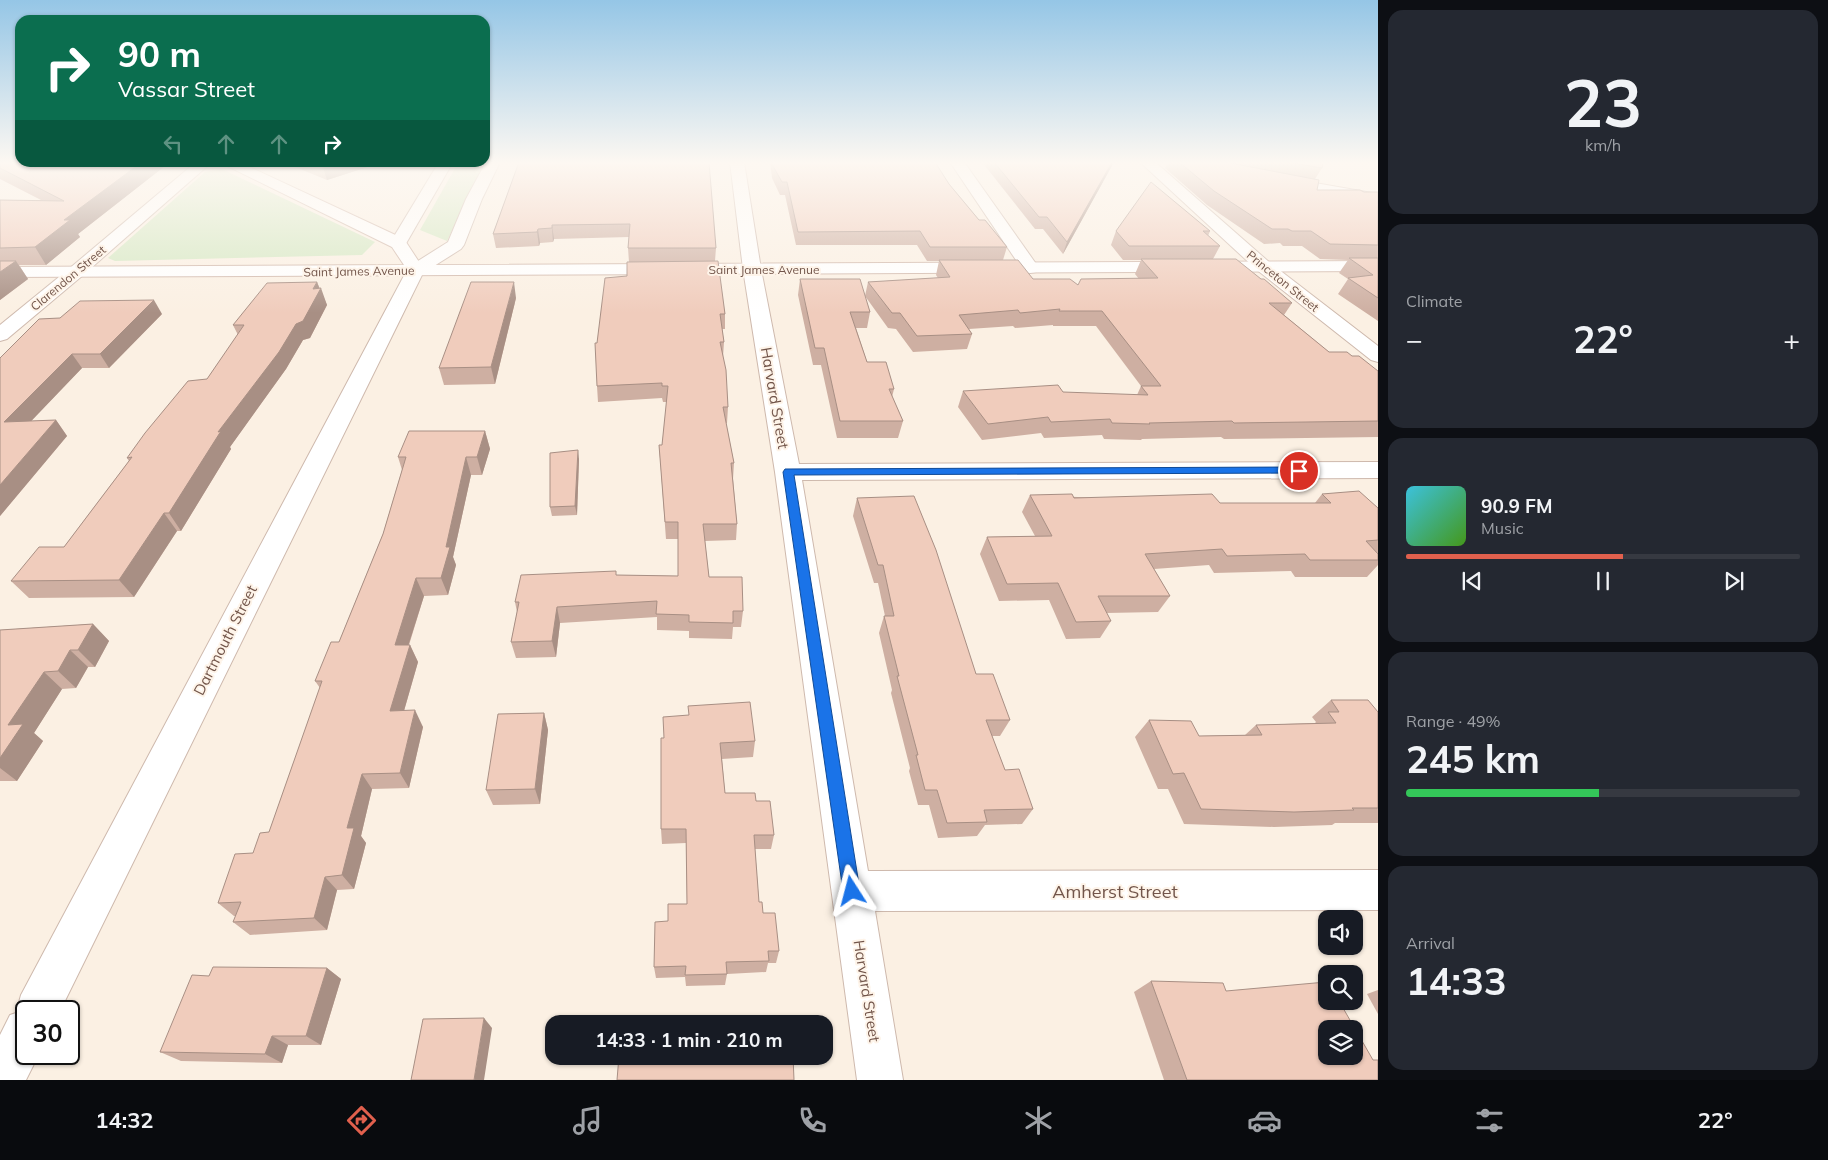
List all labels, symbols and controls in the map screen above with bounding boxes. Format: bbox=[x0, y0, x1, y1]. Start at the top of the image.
text: 90 m bbox=[118, 32, 201, 76]
icon: right bbox=[35, 35, 100, 100]
text: 23 bbox=[1564, 62, 1642, 143]
text: Vassar Street bbox=[118, 75, 255, 103]
icon: left bbox=[159, 130, 187, 158]
icon: ahead bbox=[212, 130, 240, 158]
icon: ahead bbox=[265, 130, 293, 158]
icon: right bbox=[318, 130, 346, 158]
text: km/h bbox=[1585, 135, 1621, 155]
street label: Clarendon Street bbox=[27, 242, 109, 314]
street label: Princeton Street bbox=[1244, 247, 1322, 315]
street label: Saint James Avenue bbox=[709, 262, 820, 277]
street label: Saint James Avenue bbox=[303, 263, 415, 279]
text: Climate bbox=[1406, 291, 1462, 311]
text: 22° bbox=[1573, 315, 1633, 363]
text: − bbox=[1406, 322, 1423, 357]
text: + bbox=[1783, 322, 1800, 357]
street label: Harvard Street bbox=[757, 346, 793, 450]
pin bbox=[1278, 450, 1320, 492]
icon: arrive bbox=[1285, 457, 1313, 485]
text: 90.9 FM bbox=[1481, 494, 1553, 518]
text: Music bbox=[1481, 518, 1524, 538]
icon: previous bbox=[1458, 567, 1486, 595]
icon: pause bbox=[1589, 567, 1617, 595]
icon: next bbox=[1720, 567, 1748, 595]
street label: Dartmouth Street bbox=[189, 582, 261, 698]
text: Range · 49% bbox=[1406, 711, 1501, 731]
text: 245 km bbox=[1406, 735, 1540, 783]
position arrow bbox=[825, 864, 877, 916]
street label: Amherst Street bbox=[1052, 880, 1178, 903]
map controls bbox=[1318, 910, 1363, 1065]
button: sound bbox=[1318, 910, 1363, 955]
text: Arrival bbox=[1406, 933, 1455, 953]
street label: Harvard Street bbox=[850, 939, 884, 1043]
text: 14:33 bbox=[1406, 957, 1507, 1005]
button: search bbox=[1318, 965, 1363, 1010]
speed limit sign: 30 bbox=[15, 1000, 80, 1065]
button: layers bbox=[1318, 1020, 1363, 1065]
text: 14:33 · 1 min · 210 m bbox=[595, 1028, 783, 1052]
icon: directions bbox=[344, 1103, 379, 1138]
icon: music bbox=[570, 1103, 605, 1138]
icon: phone bbox=[795, 1103, 830, 1138]
icon: climate bbox=[1021, 1103, 1056, 1138]
icon: car bbox=[1247, 1103, 1282, 1138]
icon: filters bbox=[1472, 1103, 1507, 1138]
text: 14:32 bbox=[95, 1106, 154, 1134]
text: 22° bbox=[1698, 1106, 1733, 1134]

